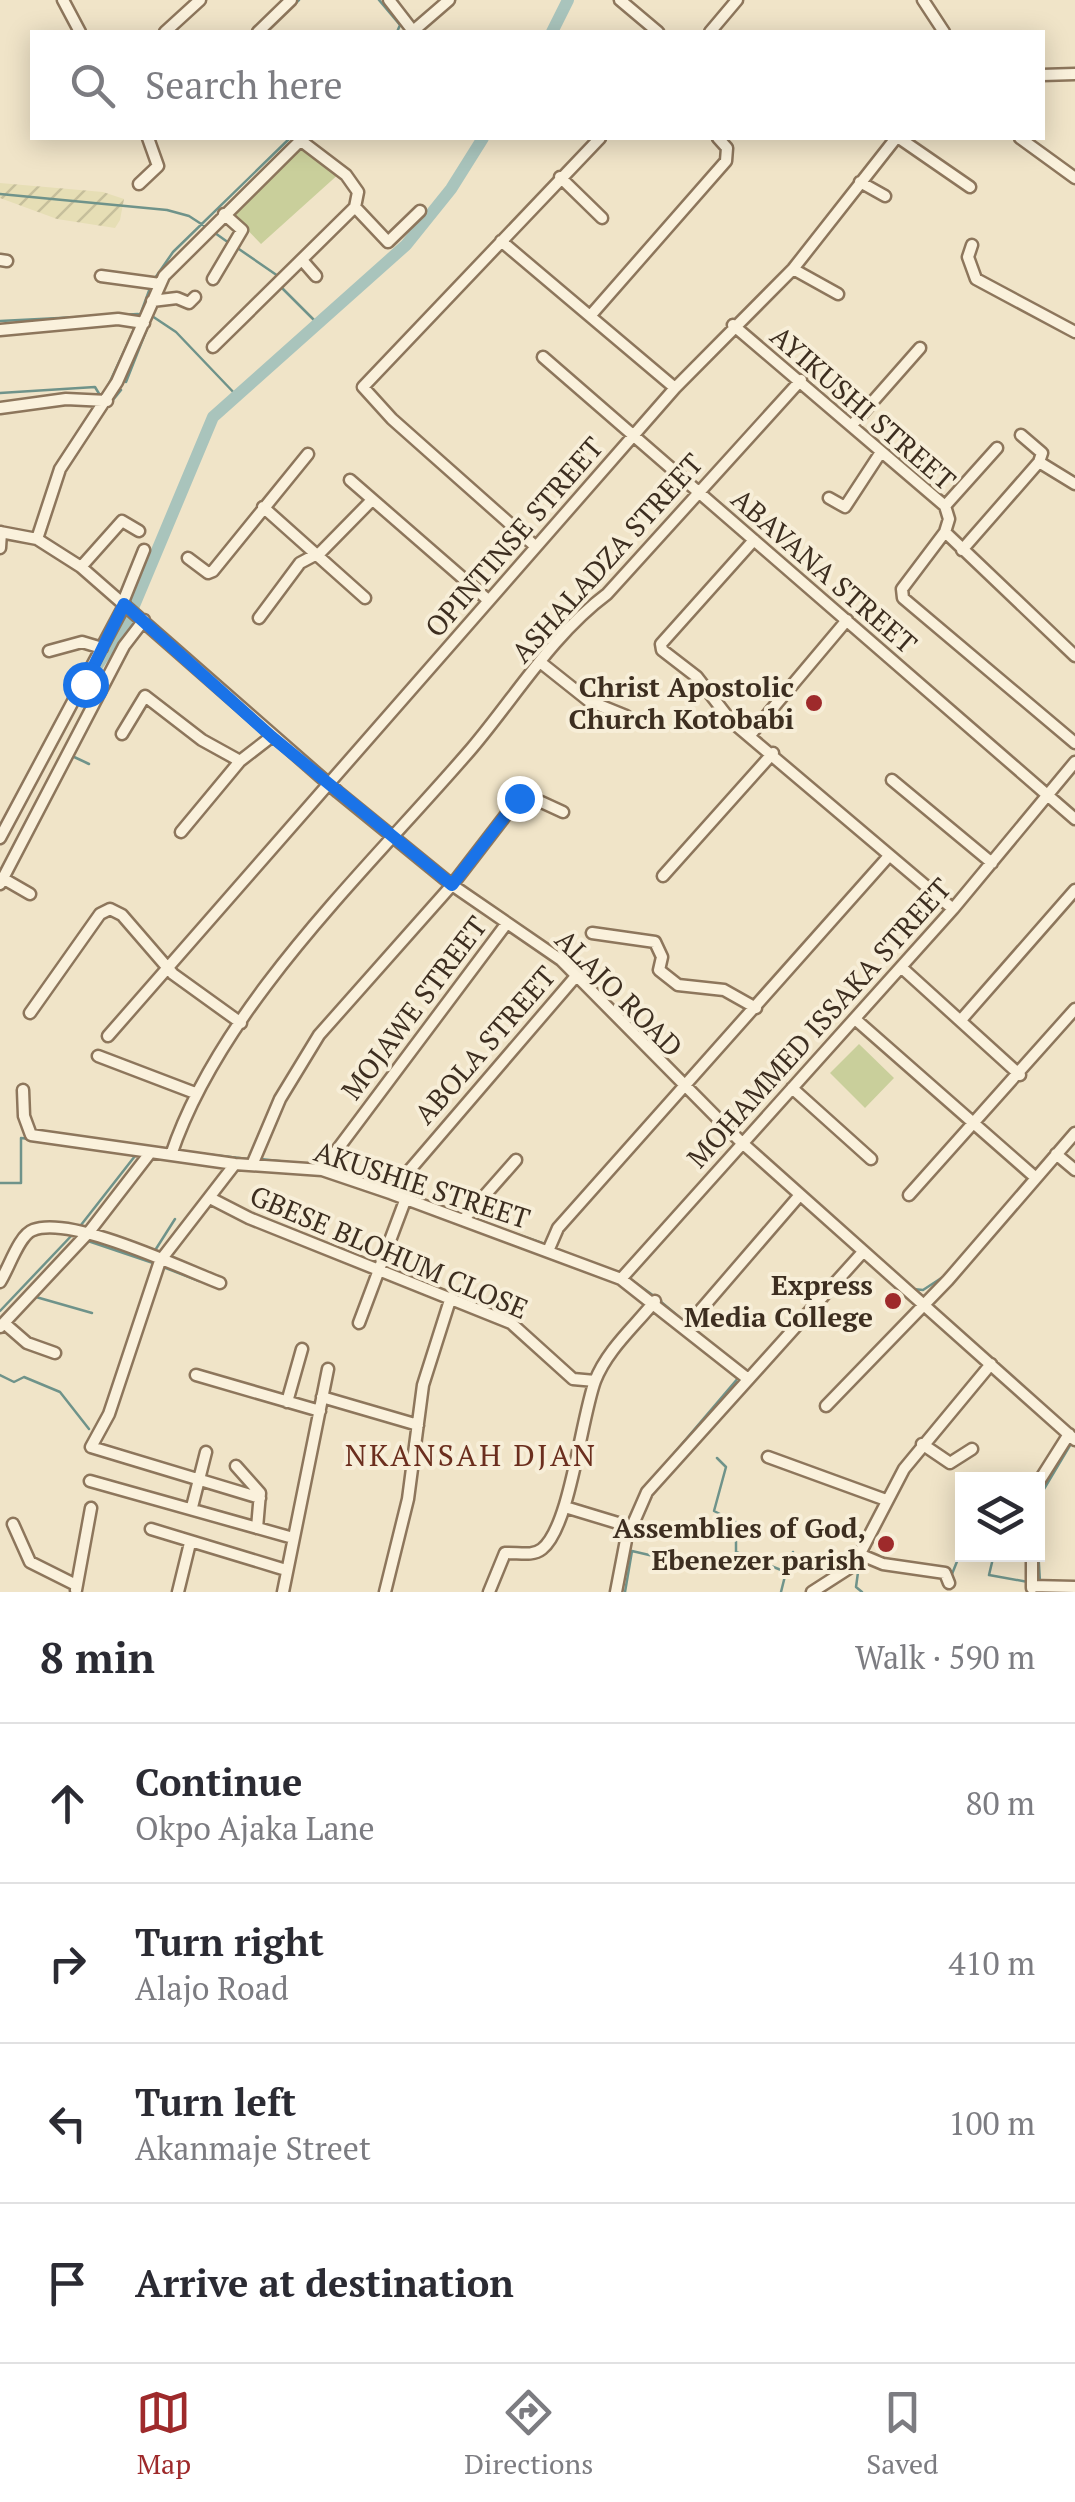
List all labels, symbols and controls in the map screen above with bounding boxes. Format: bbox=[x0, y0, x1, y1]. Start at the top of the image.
search box bbox=[30, 30, 1045, 140]
icon: search bbox=[65, 58, 120, 113]
text: Search here bbox=[145, 60, 343, 110]
street label: AYIKUSHI STREET bbox=[763, 317, 964, 498]
street label: OPINTINSE STREET bbox=[416, 429, 611, 645]
street label: ASHALADZA STREET bbox=[503, 445, 710, 670]
street label: ABAVANA STREET bbox=[724, 480, 925, 661]
route start bbox=[63, 662, 109, 708]
place label: Christ Apostolic Church Kotobabi bbox=[569, 668, 794, 737]
marker: Christ Apostolic Church Kotobabi bbox=[803, 692, 825, 714]
route end bbox=[497, 776, 543, 822]
street label: MOHAMMED ISSAKA STREET bbox=[678, 870, 959, 1175]
street label: MOJAWE STREET bbox=[332, 909, 495, 1107]
street label: ALAJO ROAD bbox=[548, 921, 691, 1064]
street label: ABOLA STREET bbox=[406, 958, 564, 1132]
street label: AKUSHIE STREET bbox=[310, 1132, 535, 1237]
street label: GBESE BLOHUM CLOSE bbox=[245, 1176, 534, 1327]
place label: Express Media College bbox=[684, 1266, 873, 1335]
marker: Express Media College bbox=[882, 1290, 904, 1312]
district label: NKANSAH DJAN bbox=[345, 1435, 597, 1475]
map controls bbox=[955, 1472, 1045, 1562]
button: layers bbox=[955, 1472, 1045, 1562]
place label: Assemblies of God, Ebenezer parish bbox=[613, 1509, 866, 1578]
marker: Assemblies of God, Ebenezer parish bbox=[875, 1533, 897, 1555]
text: 8 min bbox=[40, 1629, 155, 1685]
text: Walk · 590 m bbox=[855, 1636, 1035, 1678]
text: Continue bbox=[135, 1757, 302, 1807]
icon: ahead bbox=[40, 1776, 95, 1831]
text: 80 m bbox=[965, 1782, 1035, 1824]
text: Okpo Ajaka Lane bbox=[135, 1807, 375, 1849]
text: Turn right bbox=[135, 1917, 324, 1967]
icon: right bbox=[40, 1936, 95, 1991]
text: 410 m bbox=[948, 1942, 1035, 1984]
text: Alajo Road bbox=[135, 1967, 289, 2009]
text: Turn left bbox=[135, 2077, 296, 2127]
icon: left bbox=[40, 2096, 95, 2151]
text: 100 m bbox=[948, 2102, 1035, 2144]
text: Akanmaje Street bbox=[135, 2127, 371, 2169]
icon: arrive bbox=[40, 2256, 95, 2311]
text: Arrive at destination bbox=[135, 2258, 514, 2308]
tab: Map bbox=[136, 2385, 191, 2482]
tab: Directions bbox=[464, 2385, 593, 2482]
tab: Saved bbox=[866, 2385, 939, 2482]

